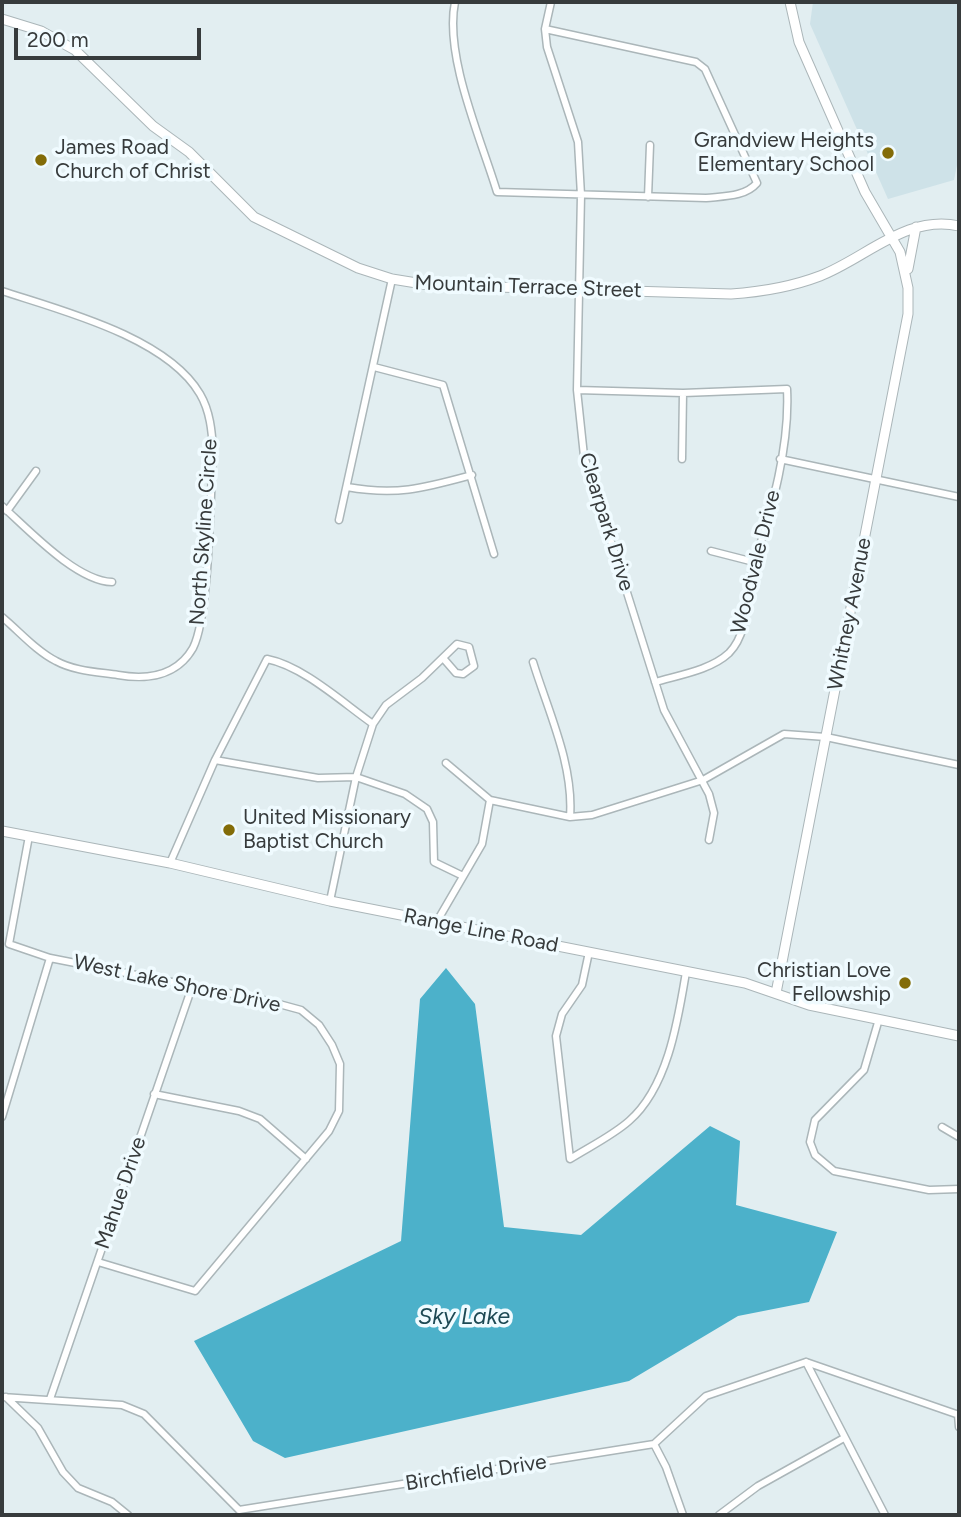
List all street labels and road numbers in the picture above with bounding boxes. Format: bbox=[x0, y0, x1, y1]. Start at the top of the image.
street label: Mountain Terrace Street bbox=[414, 270, 642, 304]
street label: North Skyline Circle bbox=[185, 438, 223, 626]
street label: Clearpark Drive bbox=[573, 450, 639, 594]
street label: Woodvale Drive bbox=[726, 488, 786, 636]
street label: Whitney Avenue bbox=[823, 536, 877, 692]
street label: Range Line Road bbox=[402, 904, 560, 958]
street label: West Lake Shore Drive bbox=[71, 950, 283, 1018]
street label: Mahue Drive bbox=[90, 1134, 152, 1252]
street label: Birchfield Drive bbox=[404, 1449, 548, 1497]

